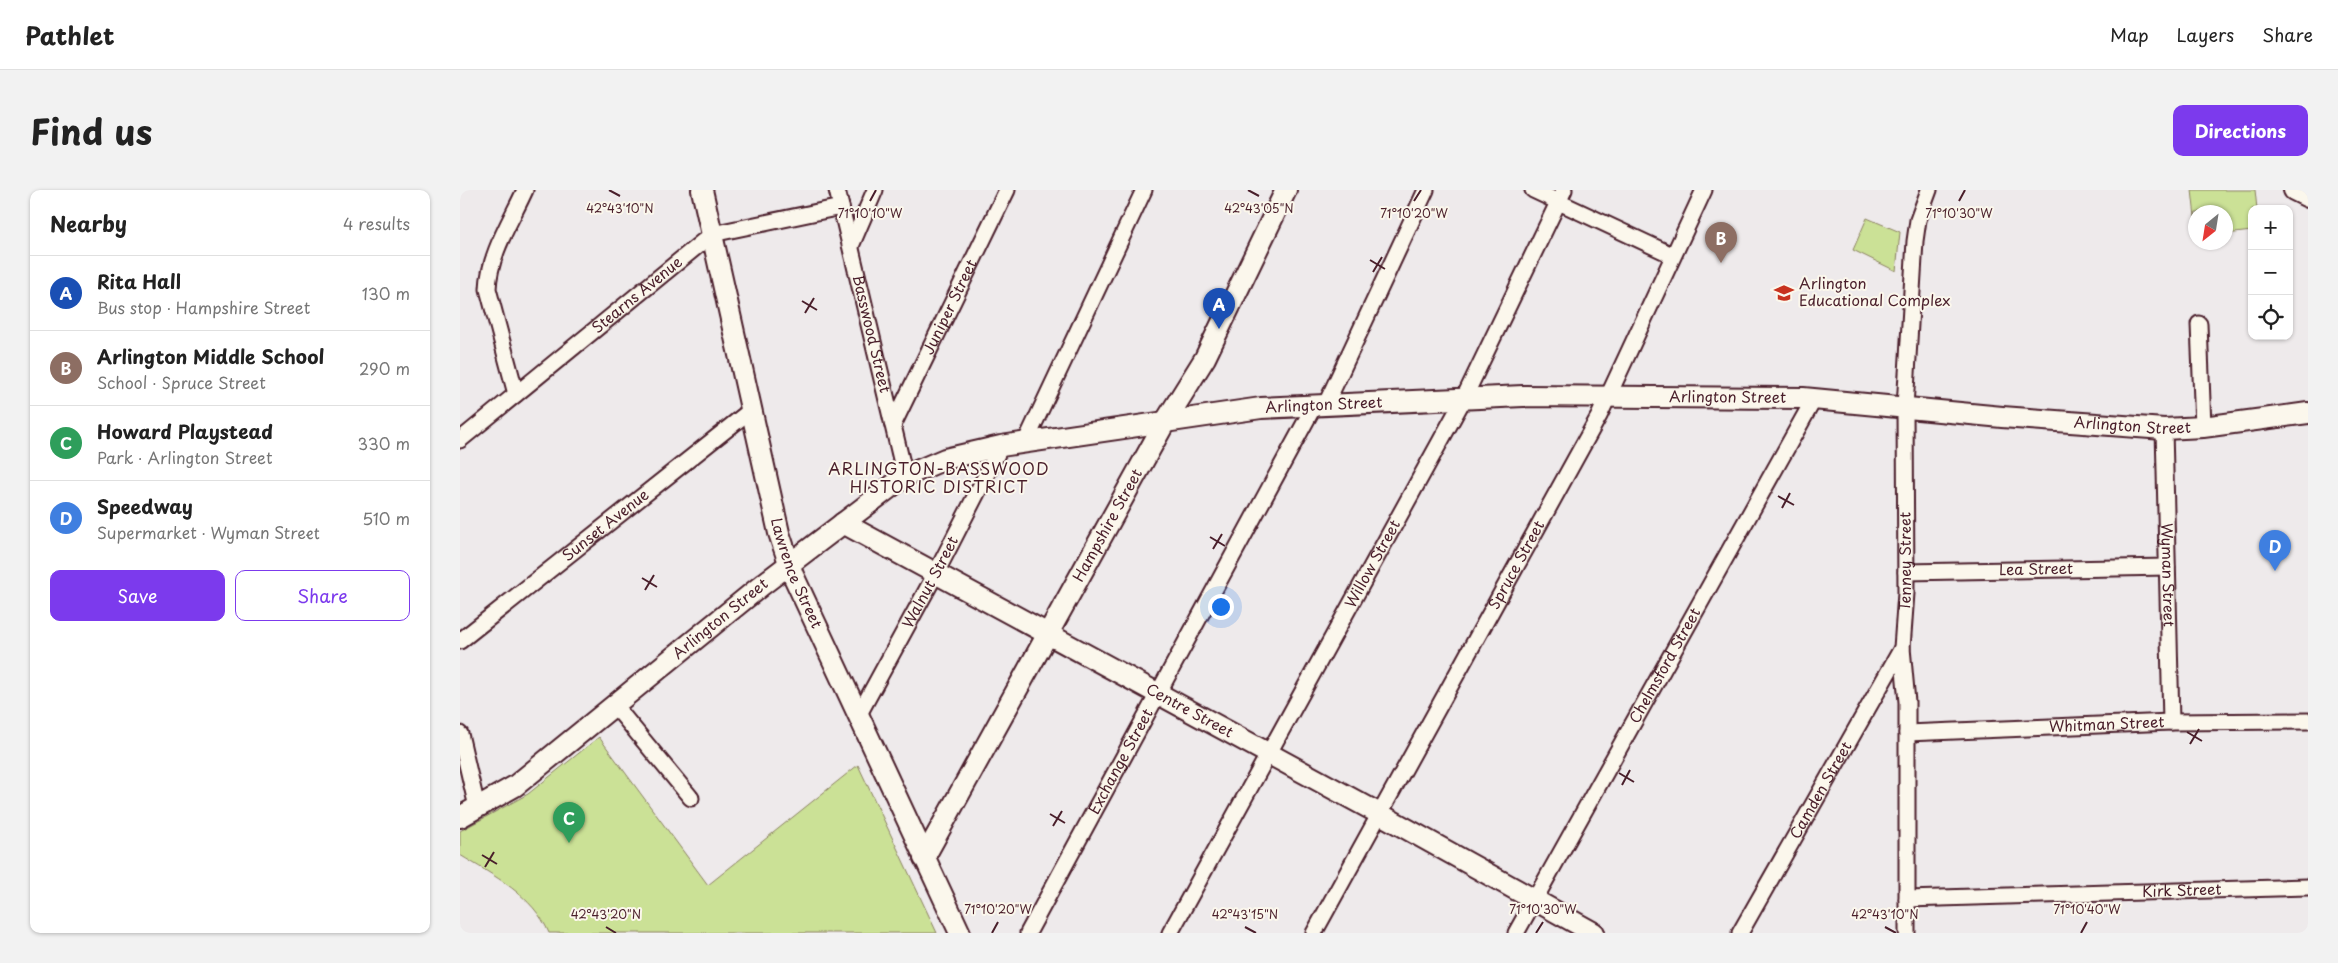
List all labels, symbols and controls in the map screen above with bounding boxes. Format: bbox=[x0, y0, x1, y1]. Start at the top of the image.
text: Pathlet bbox=[25, 17, 115, 53]
text: Map bbox=[2110, 21, 2149, 48]
text: Layers bbox=[2177, 21, 2234, 48]
text: Share bbox=[2262, 21, 2313, 48]
text: Find us bbox=[30, 104, 152, 157]
button: Directions bbox=[2173, 105, 2308, 156]
text: 42°43'10"N bbox=[586, 199, 654, 217]
text: 42°43'05"N bbox=[1224, 199, 1294, 217]
text: 71°10'10"W bbox=[838, 204, 903, 222]
text: 71°10'20"W bbox=[1380, 204, 1449, 222]
text: 71°10'30"W bbox=[1925, 204, 1993, 222]
north arrow bbox=[2188, 205, 2233, 250]
map controls bbox=[2248, 205, 2293, 340]
button: + bbox=[2248, 205, 2293, 250]
text: Nearby bbox=[50, 207, 127, 239]
text: 4 results bbox=[343, 211, 410, 235]
pin: B bbox=[1705, 222, 1737, 263]
street label: Stearns Avenue bbox=[586, 250, 687, 338]
button: − bbox=[2248, 250, 2293, 295]
street label: Juniper Street bbox=[916, 255, 982, 358]
text: Rita Hall bbox=[97, 267, 181, 295]
place label: Arlington Educational Complex bbox=[1799, 271, 1951, 311]
street label: Basswood Street bbox=[848, 272, 898, 395]
text: A bbox=[60, 281, 72, 305]
text: 130 m bbox=[362, 281, 410, 305]
school or university icon: Arlington Educational Complex bbox=[1773, 282, 1795, 304]
pin: A bbox=[1203, 288, 1235, 329]
text: Bus stop · Hampshire Street bbox=[97, 295, 310, 319]
button: locate bbox=[2248, 295, 2293, 340]
text: Arlington Middle School bbox=[97, 342, 324, 370]
text: B bbox=[61, 356, 71, 380]
text: 290 m bbox=[359, 356, 410, 380]
text: School · Spruce Street bbox=[97, 370, 266, 394]
street label: Arlington Street bbox=[1669, 384, 1786, 408]
street label: Arlington Street bbox=[1265, 389, 1383, 418]
street label: Arlington Street bbox=[2073, 409, 2191, 439]
text: Howard Playstead bbox=[97, 417, 273, 445]
text: C bbox=[60, 431, 72, 455]
text: 330 m bbox=[357, 431, 410, 455]
text: Park · Arlington Street bbox=[97, 445, 273, 469]
district label: ARLINGTON-BASSWOOD HISTORIC DISTRICT bbox=[828, 456, 1050, 498]
street label: Hampshire Street bbox=[1066, 464, 1147, 585]
street label: Sunset Avenue bbox=[556, 482, 653, 566]
text: Speedway bbox=[97, 492, 193, 520]
text: D bbox=[60, 506, 72, 530]
text: 510 m bbox=[362, 506, 410, 530]
street label: Tenney Street bbox=[1892, 512, 1916, 611]
street label: Lawrence Street bbox=[766, 515, 829, 632]
street label: Willow Street bbox=[1338, 515, 1405, 612]
street label: Spruce Street bbox=[1482, 516, 1549, 613]
text: Supermarket · Wyman Street bbox=[97, 520, 320, 544]
street label: Wyman Street bbox=[2156, 523, 2182, 627]
pin: D bbox=[2259, 530, 2291, 571]
street label: Walnut Street bbox=[895, 532, 963, 632]
street label: Lea Street bbox=[1999, 556, 2073, 580]
button: Save bbox=[50, 570, 225, 621]
button: Share bbox=[235, 570, 410, 621]
street label: Arlington Street bbox=[667, 572, 772, 664]
your location bbox=[1208, 594, 1234, 620]
street label: Chelmsford Street bbox=[1622, 603, 1705, 727]
street label: Centre Street bbox=[1142, 676, 1238, 743]
street label: Exchange Street bbox=[1082, 704, 1158, 818]
street label: Whitman Street bbox=[2049, 709, 2165, 737]
street label: Camden Street bbox=[1783, 737, 1857, 843]
pin: C bbox=[553, 802, 585, 843]
street label: Kirk Street bbox=[2142, 877, 2222, 902]
text: 71°10'20"W bbox=[964, 900, 1033, 918]
text: 71°10'30"W bbox=[1509, 900, 1577, 918]
text: 71°10'40"W bbox=[2053, 900, 2121, 918]
text: 42°43'20"N bbox=[571, 905, 641, 923]
text: 42°43'15"N bbox=[1212, 905, 1278, 923]
text: 42°43'10"N bbox=[1851, 905, 1919, 923]

